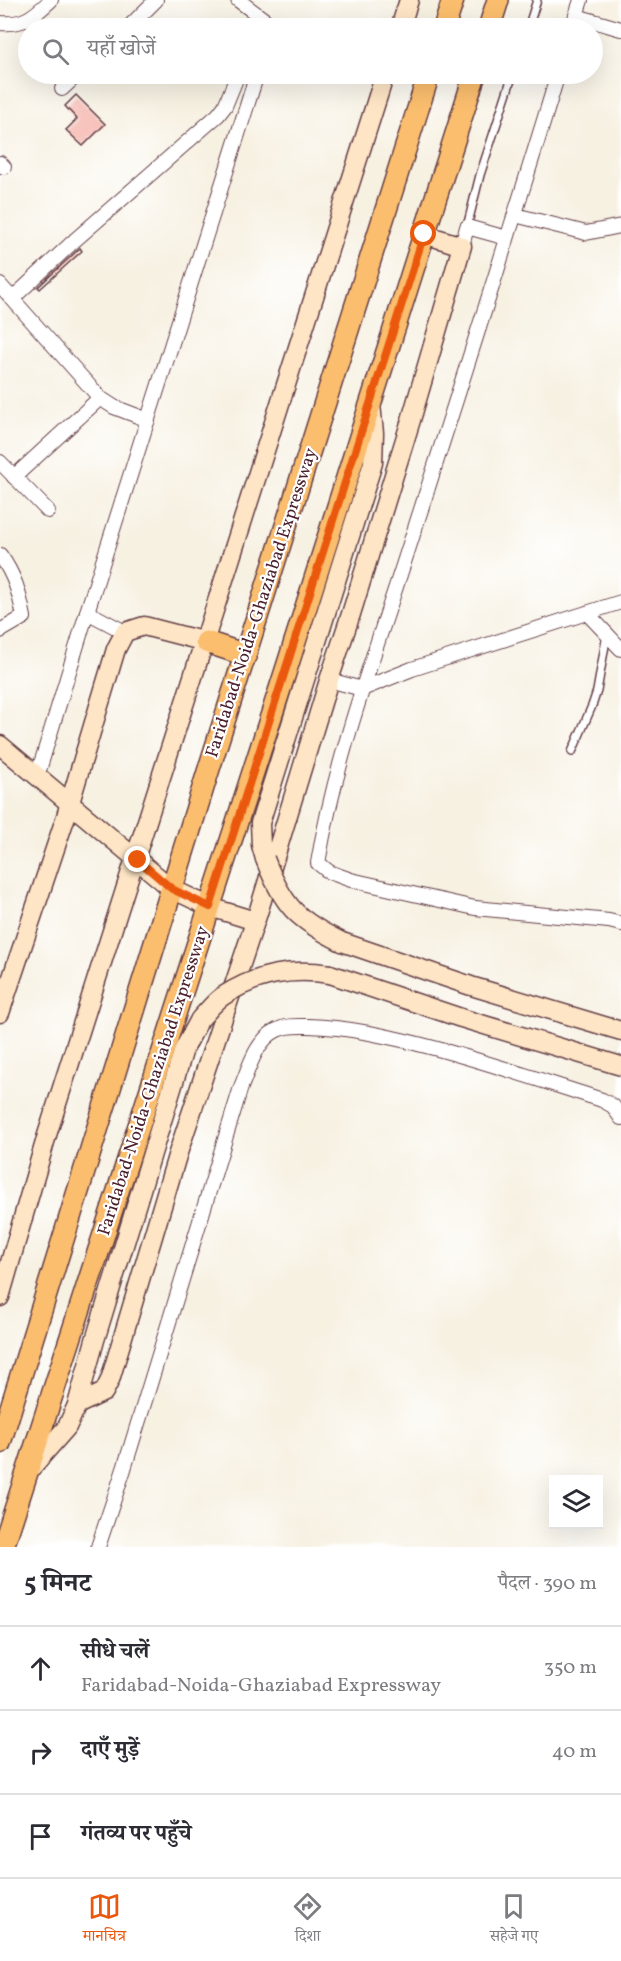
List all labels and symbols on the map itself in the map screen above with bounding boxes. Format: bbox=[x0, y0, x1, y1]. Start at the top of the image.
route start bbox=[410, 220, 436, 246]
street label: Faridabad-Noida-Ghaziabad Expressway bbox=[200, 445, 324, 761]
route end bbox=[124, 846, 150, 872]
street label: Faridabad-Noida-Ghaziabad Expressway bbox=[92, 923, 216, 1239]

